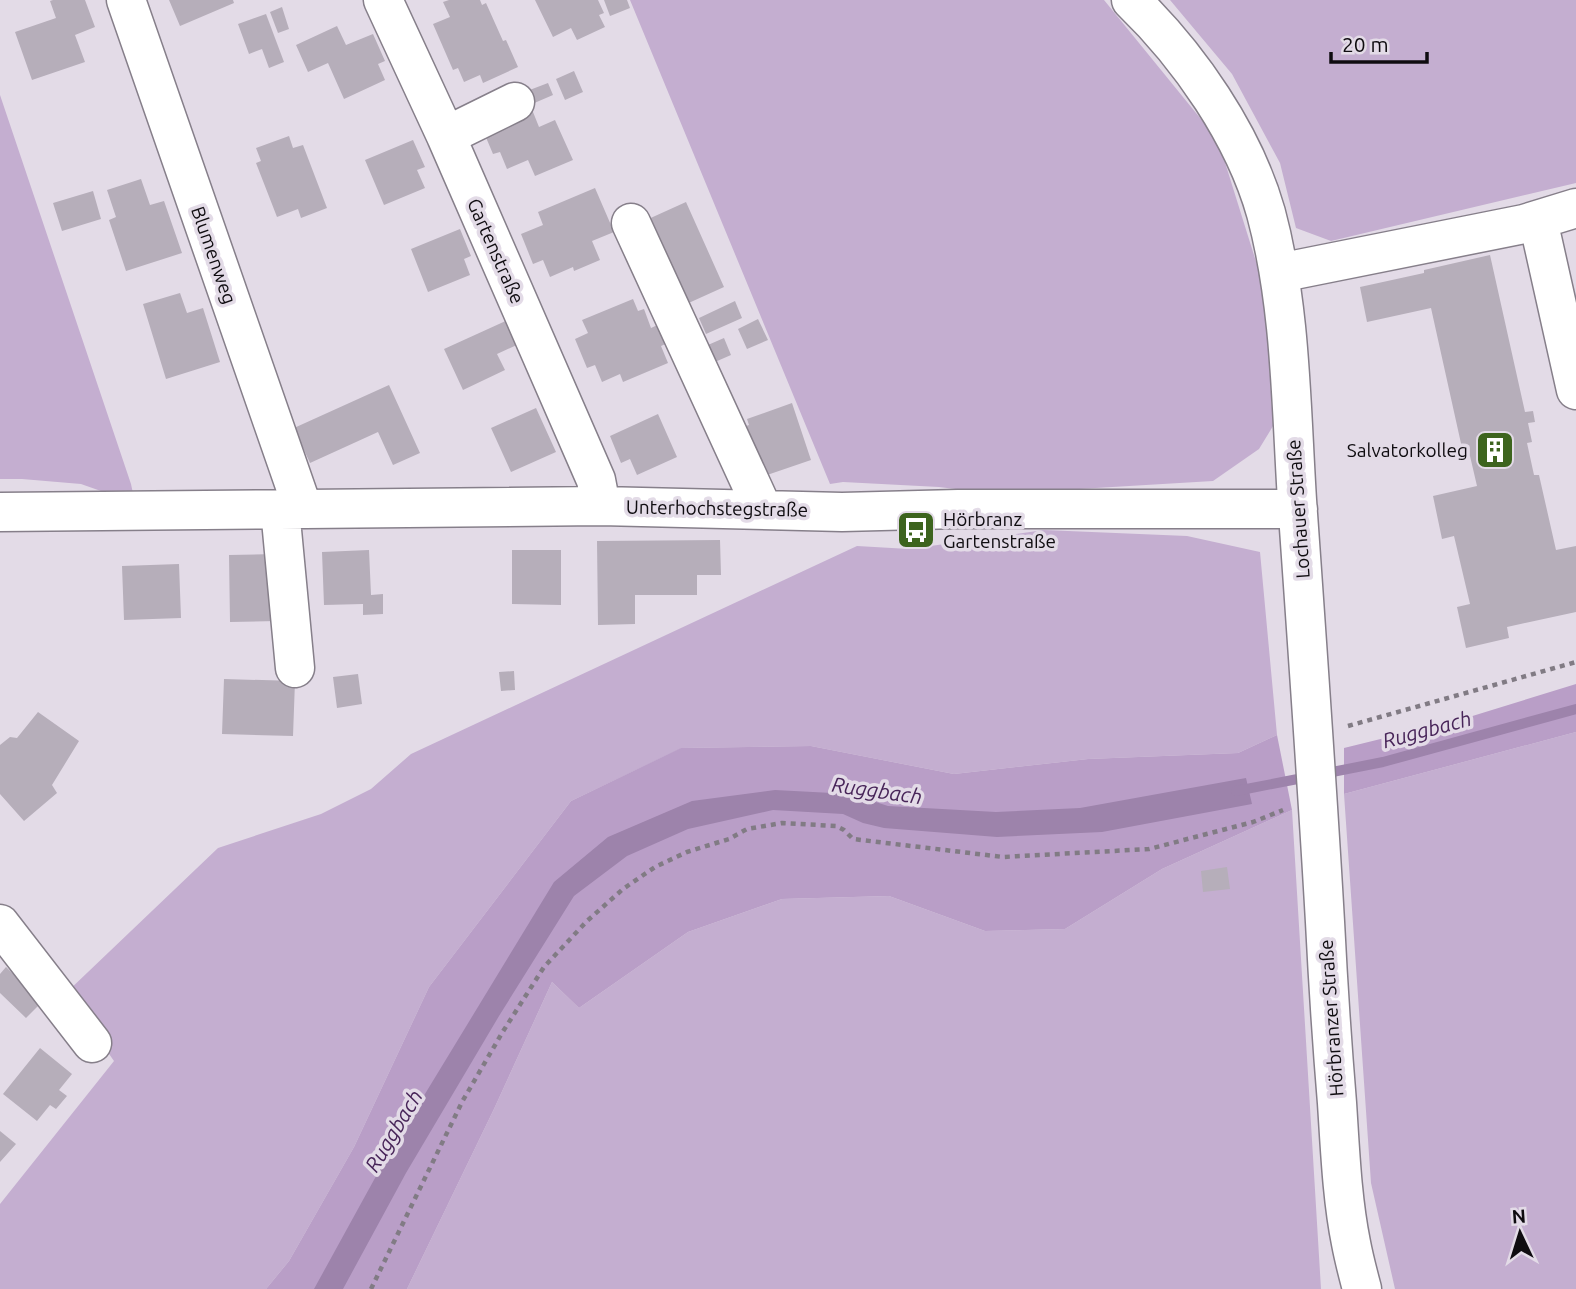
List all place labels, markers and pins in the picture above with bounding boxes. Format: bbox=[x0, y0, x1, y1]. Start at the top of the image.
building icon: Salvatorkolleg bbox=[1474, 429, 1516, 471]
place label: Salvatorkolleg bbox=[1347, 439, 1468, 461]
place label: Hörbranz Gartenstraße bbox=[943, 508, 1056, 552]
bus stop icon: Hörbranz Gartenstraße bbox=[895, 509, 937, 551]

